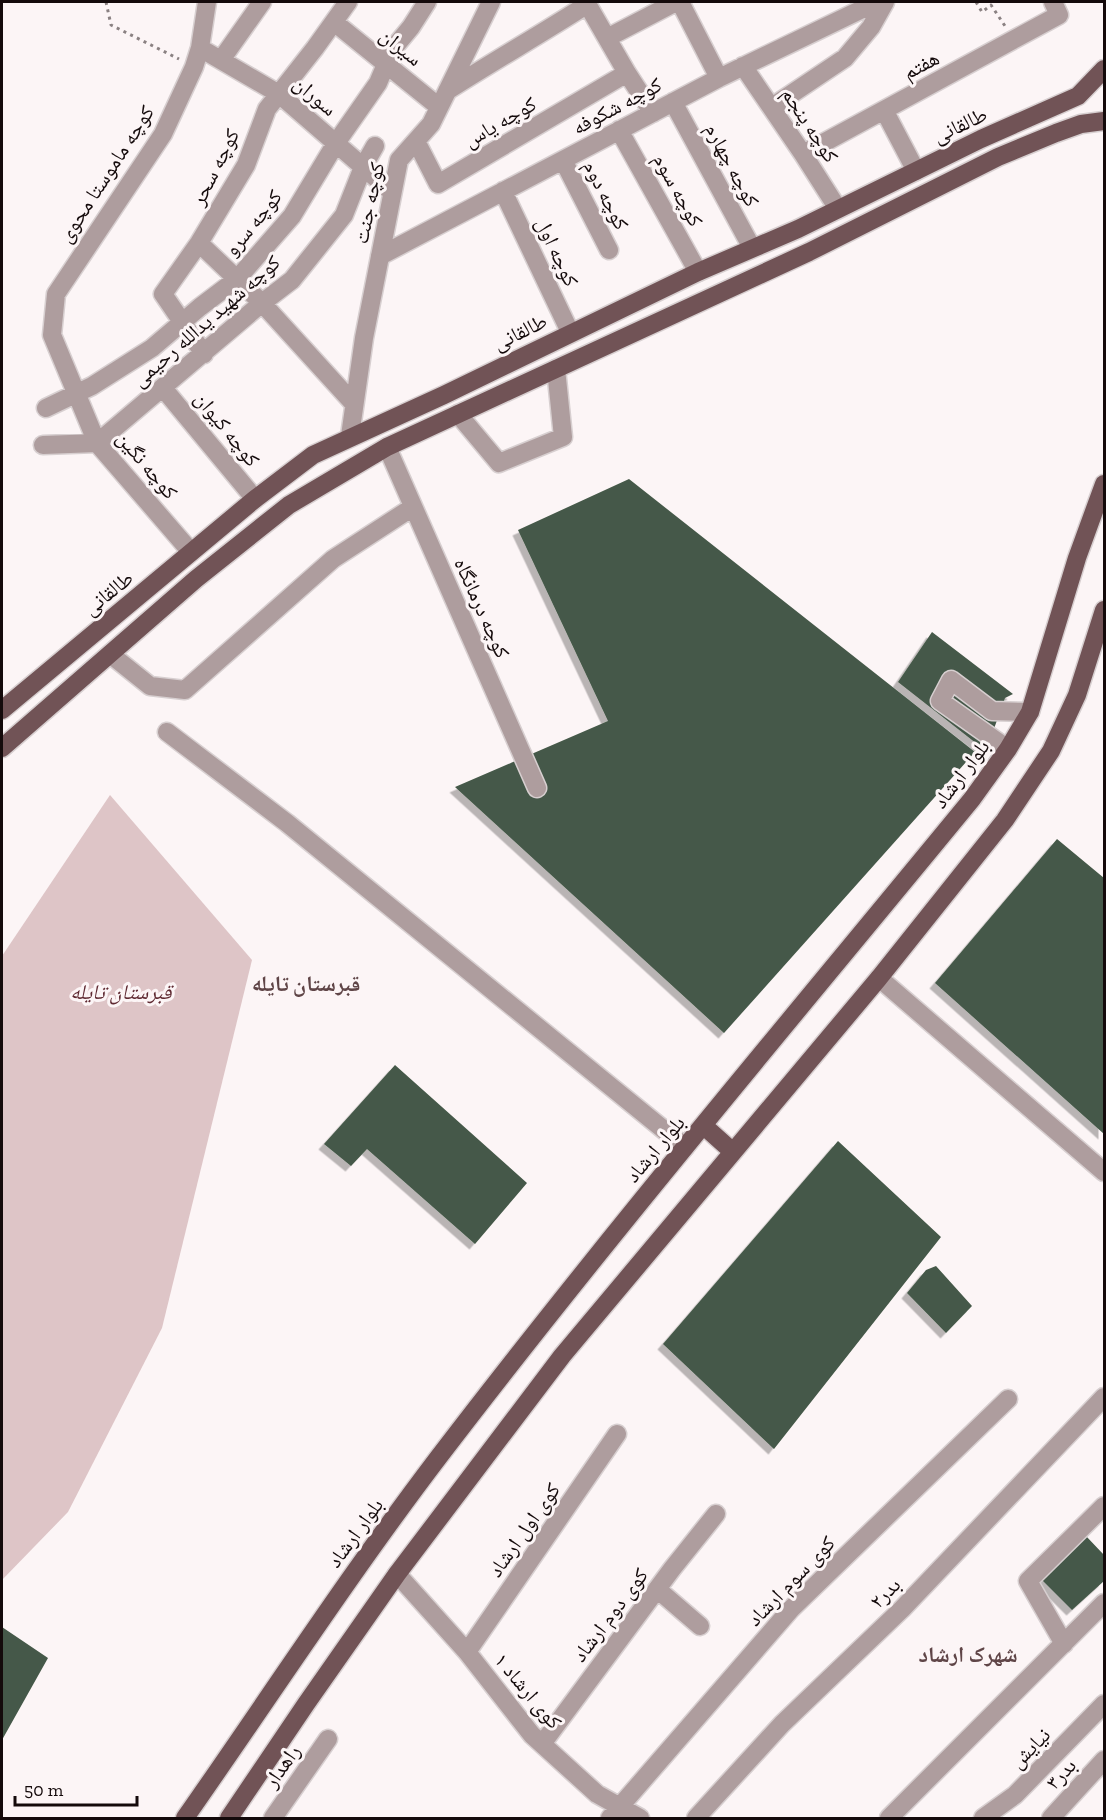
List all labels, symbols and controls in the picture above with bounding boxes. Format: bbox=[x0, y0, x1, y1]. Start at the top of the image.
street label: سیران bbox=[375, 22, 428, 71]
street label: هفتم bbox=[898, 45, 944, 86]
street label: سوران bbox=[288, 70, 342, 121]
street label: کوچه شکوفه bbox=[568, 71, 666, 140]
street label: کوچه پنجم bbox=[775, 82, 844, 168]
street label: کوچه یاس bbox=[459, 91, 541, 153]
street label: کوچه ماموستا محوی bbox=[52, 100, 159, 247]
street label: طالقانی bbox=[929, 101, 991, 149]
street label: کوچه چهارم bbox=[698, 119, 765, 212]
street label: کوچه سحر bbox=[184, 124, 245, 210]
street label: کوچه سوم bbox=[646, 149, 709, 232]
street label: کوچه دوم bbox=[577, 156, 635, 235]
street label: کوچه جنت bbox=[348, 160, 389, 246]
street label: کوچه سرو bbox=[218, 184, 287, 261]
street label: کوچه اول bbox=[531, 213, 584, 291]
street label: کوچه شهید یدالله رحیمی bbox=[126, 249, 286, 393]
street label: طالقانی bbox=[489, 308, 551, 356]
street label: کوچه کیوان bbox=[189, 386, 265, 472]
street label: کوچه نگین bbox=[111, 425, 183, 505]
street label: کوچه درمانگاه bbox=[449, 554, 516, 662]
street label: طالقانی bbox=[78, 565, 138, 621]
street label: بلوار ارشاد bbox=[927, 734, 995, 813]
district label: قبرستان تایله bbox=[252, 970, 360, 997]
park label: قبرستان تایله bbox=[70, 979, 175, 1005]
street label: بلوار ارشاد bbox=[619, 1110, 690, 1187]
street label: کوی اول ارشاد bbox=[482, 1478, 565, 1582]
street label: بلوار ارشاد bbox=[321, 1493, 388, 1572]
street label: کوی سوم ارشاد bbox=[741, 1530, 842, 1632]
street label: کوی دوم ارشاد bbox=[566, 1563, 655, 1668]
street label: بدر۲ bbox=[864, 1572, 905, 1613]
district label: شهرک ارشاد bbox=[918, 1641, 1018, 1668]
street label: کوی ارشاد ۱ bbox=[489, 1648, 568, 1734]
street label: نیایش bbox=[1004, 1722, 1056, 1774]
street label: راهدار bbox=[257, 1739, 305, 1793]
street label: بدر۳ bbox=[1040, 1753, 1081, 1794]
scale bar bbox=[15, 1769, 136, 1807]
text: 50 m bbox=[24, 1779, 64, 1801]

